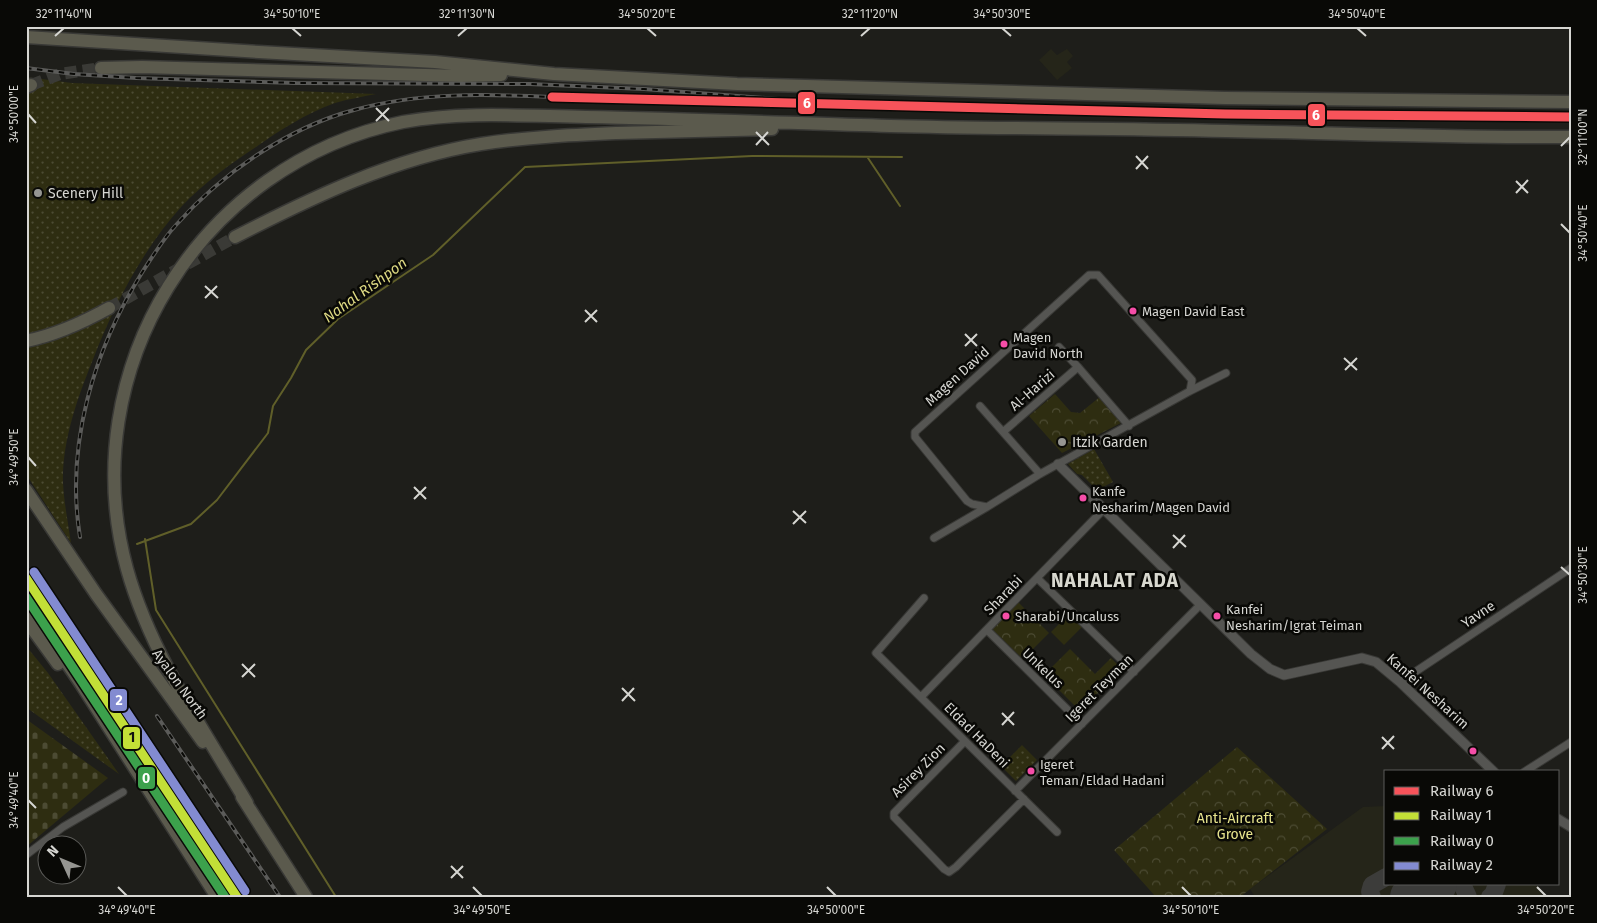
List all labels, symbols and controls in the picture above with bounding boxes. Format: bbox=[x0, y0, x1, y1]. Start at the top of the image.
text: 32°11'40"N bbox=[36, 7, 92, 21]
text: 34°50'10"E bbox=[264, 7, 320, 21]
text: 32°11'30"N bbox=[439, 7, 495, 21]
text: 34°50'20"E bbox=[618, 7, 676, 21]
text: 32°11'20"N bbox=[842, 7, 898, 21]
text: 34°50'30"E bbox=[973, 7, 1031, 21]
text: 34°50'40"E bbox=[1328, 7, 1386, 21]
text: 34°50'00"E bbox=[7, 85, 21, 143]
line badge: 6 bbox=[797, 91, 816, 115]
text: 6 bbox=[803, 95, 811, 112]
line badge: 6 bbox=[1307, 103, 1326, 127]
text: 6 bbox=[1312, 107, 1320, 124]
text: 32°11'00"N bbox=[1576, 108, 1590, 166]
place label: Scenery Hill bbox=[48, 185, 123, 202]
marker: Scenery Hill bbox=[32, 187, 44, 199]
text: 34°50'40"E bbox=[1576, 204, 1590, 262]
water label: Nahal Rishpon bbox=[320, 254, 410, 326]
place label: Magen David East bbox=[1142, 304, 1245, 319]
marker: Magen David East bbox=[1128, 306, 1138, 316]
place label: Magen David North bbox=[1013, 330, 1083, 361]
marker: Magen David North bbox=[999, 339, 1009, 349]
street label: Magen David bbox=[922, 343, 993, 410]
street label: Al-Harizi bbox=[1006, 366, 1058, 415]
text: 34°49'50"E bbox=[7, 428, 21, 486]
place label: Itzik Garden bbox=[1072, 434, 1148, 451]
marker: Itzik Garden bbox=[1056, 436, 1068, 448]
place label: Kanfe Nesharim/Magen David bbox=[1092, 484, 1230, 515]
marker: Kanfe Nesharim/Magen David bbox=[1078, 493, 1088, 503]
text: 34°50'30"E bbox=[1576, 546, 1590, 604]
district label: NAHALAT ADA bbox=[1051, 569, 1179, 592]
street label: Sharabi bbox=[980, 572, 1026, 619]
street label: Yavne bbox=[1458, 597, 1498, 632]
place label: Kanfei Nesharim/Igrat Teiman bbox=[1226, 602, 1362, 633]
place label: Sharabi/Uncaluss bbox=[1015, 609, 1119, 624]
marker: Sharabi/Uncaluss bbox=[1001, 611, 1011, 621]
marker: Kanfei Nesharim/Igrat Teiman bbox=[1212, 611, 1222, 621]
street label: Unkelus bbox=[1018, 645, 1067, 692]
street label: Ayalon North bbox=[148, 646, 211, 723]
street label: Kanfei Nesharim bbox=[1383, 650, 1472, 733]
street label: Igeret Teyman bbox=[1062, 651, 1137, 726]
line badge: 2 bbox=[109, 688, 128, 712]
text: 2 bbox=[115, 692, 123, 709]
street label: Eldad HaDeni bbox=[940, 699, 1013, 772]
line badge: 1 bbox=[122, 726, 141, 750]
text: 1 bbox=[129, 729, 135, 746]
street label: Asirey Zion bbox=[888, 740, 949, 801]
unlabelled marker bbox=[1468, 746, 1478, 756]
place label: Igeret Teman/Eldad Hadani bbox=[1040, 757, 1164, 788]
line badge: 0 bbox=[137, 766, 156, 790]
marker: Igeret Teman/Eldad Hadani bbox=[1026, 766, 1036, 776]
text: 0 bbox=[142, 770, 150, 787]
legend bbox=[1384, 770, 1560, 886]
text: 34°49'40"E bbox=[7, 771, 21, 829]
text: Railway 6 bbox=[1430, 782, 1494, 800]
text: Railway 1 bbox=[1430, 806, 1492, 824]
park label: Anti-Aircraft Grove bbox=[1197, 810, 1274, 843]
text: Railway 0 bbox=[1430, 832, 1494, 850]
north arrow bbox=[38, 836, 88, 886]
text: N bbox=[44, 842, 62, 861]
text: Railway 2 bbox=[1430, 856, 1493, 874]
text: 34°49'40"E bbox=[98, 903, 156, 917]
text: 34°49'50"E bbox=[453, 903, 511, 917]
text: 34°50'00"E bbox=[807, 903, 865, 917]
text: 34°50'10"E bbox=[1163, 903, 1219, 917]
text: 34°50'20"E bbox=[1517, 903, 1575, 917]

